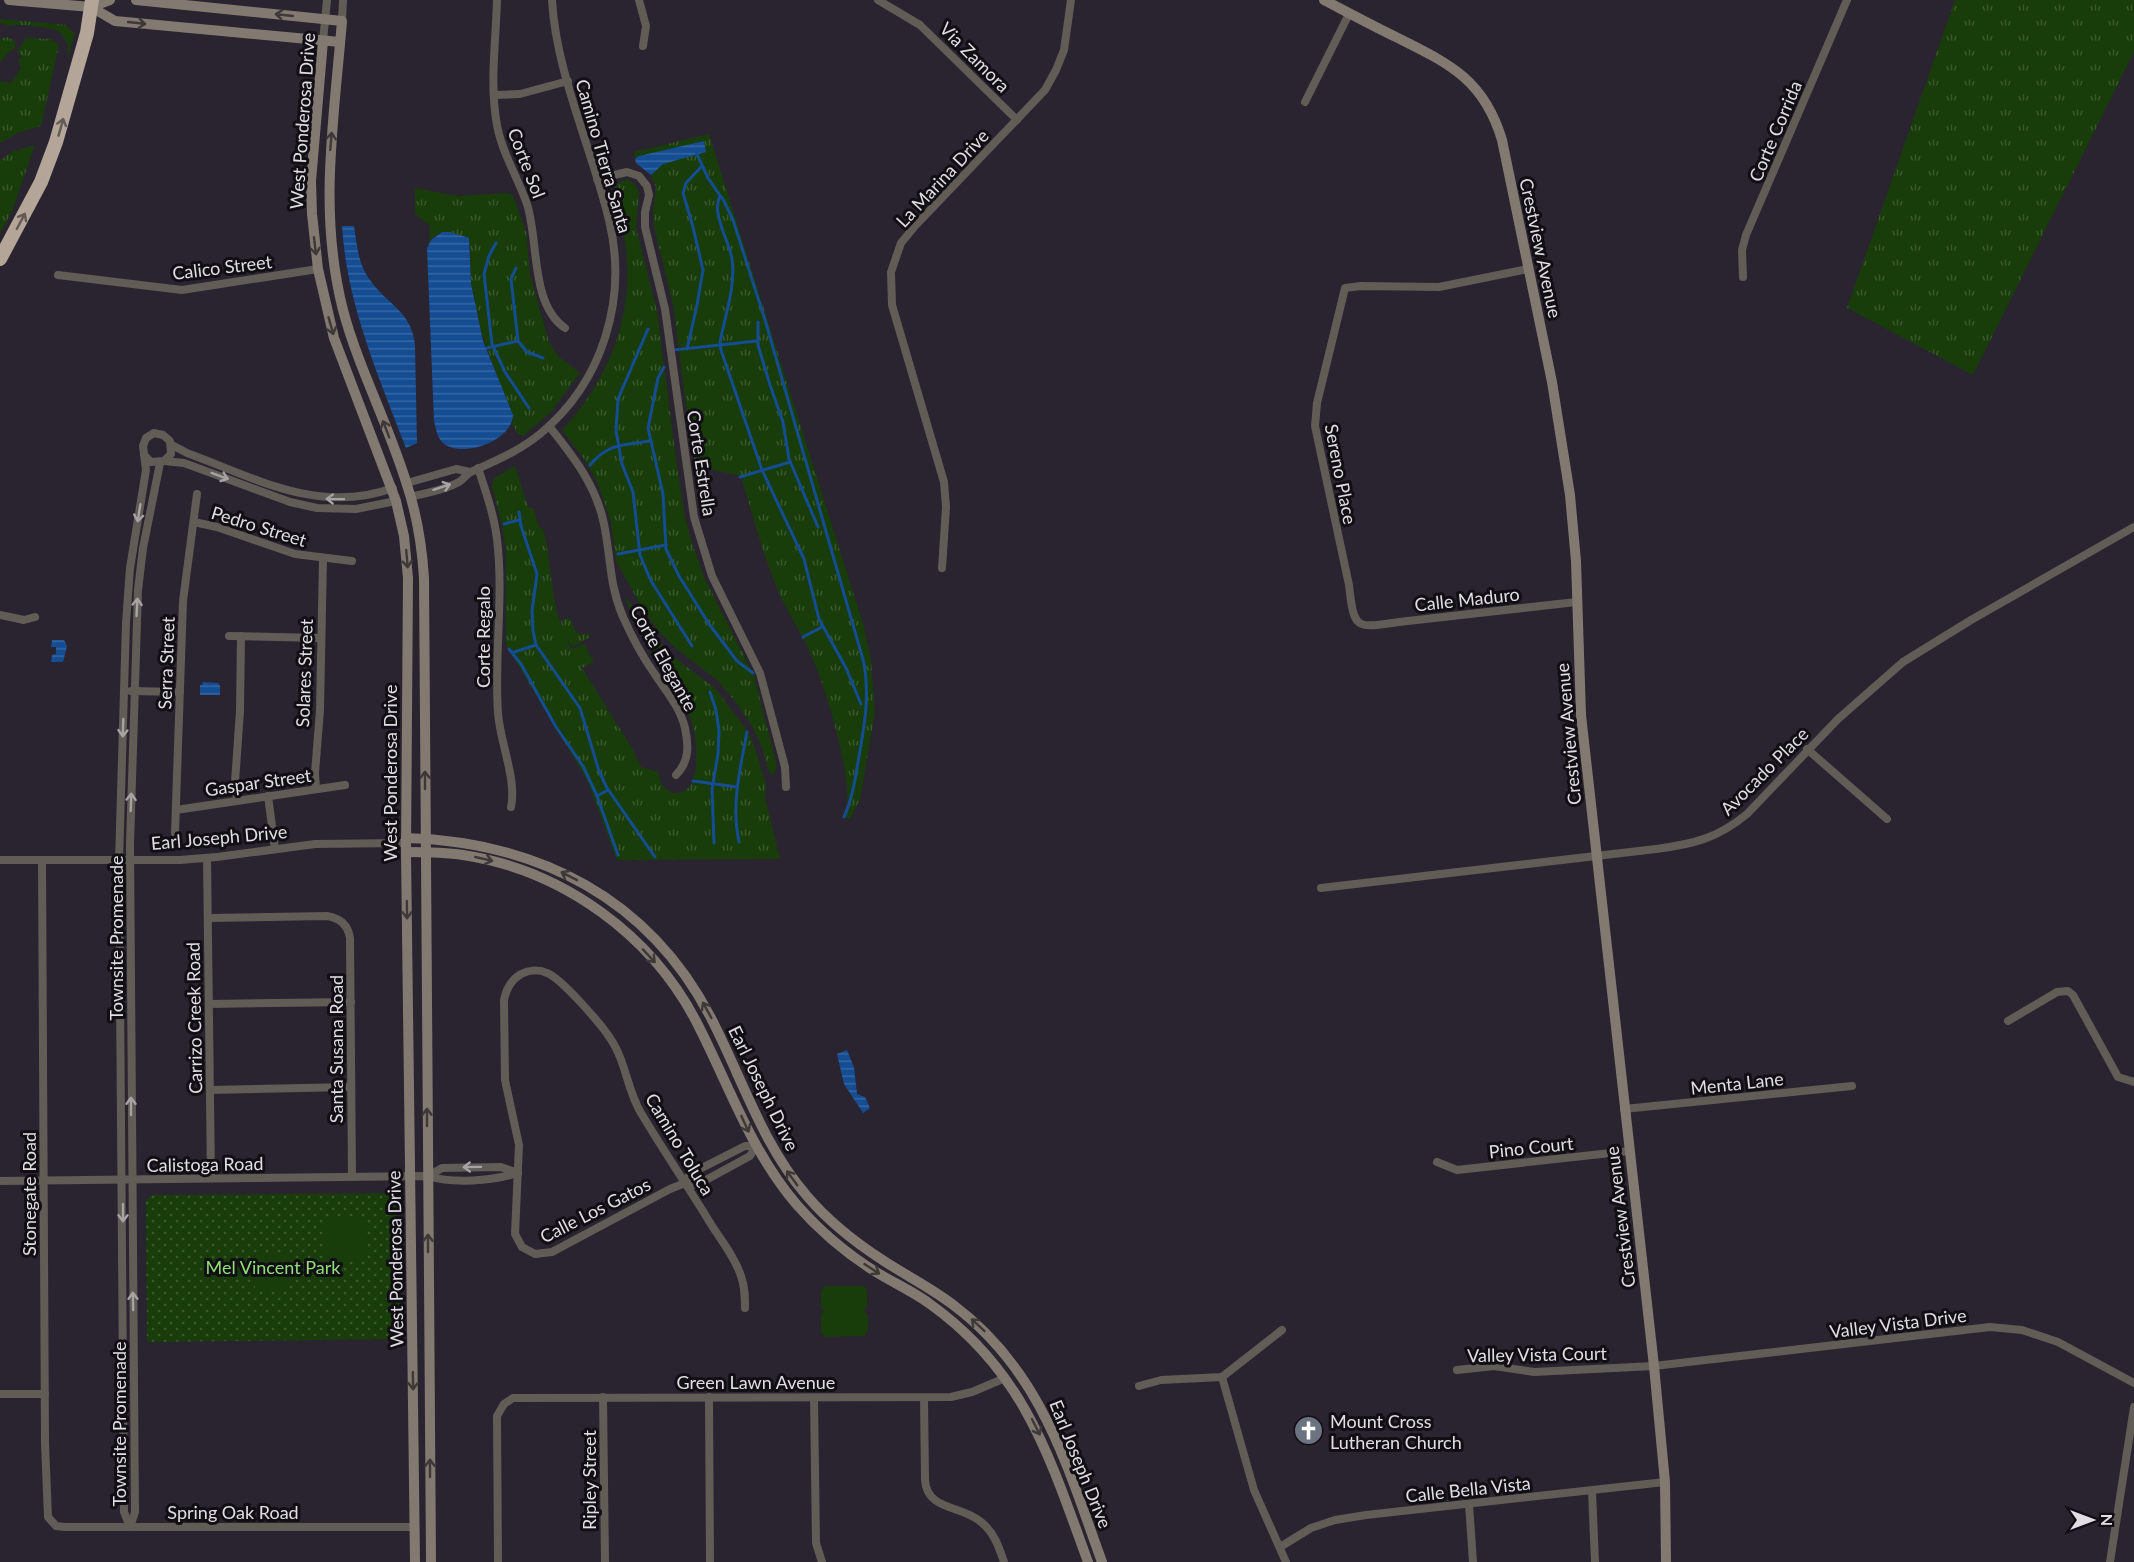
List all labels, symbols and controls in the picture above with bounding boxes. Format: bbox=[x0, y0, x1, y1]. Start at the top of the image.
one-way arrow bbox=[274, 9, 294, 20]
street label: Via Zamora bbox=[935, 17, 1015, 97]
one-way arrow bbox=[127, 18, 147, 29]
street label: West Ponderosa Drive bbox=[285, 32, 319, 210]
street label: Camino Tierra Santa bbox=[571, 76, 637, 236]
street label: Corte Corrida bbox=[1744, 77, 1806, 185]
one-way arrow bbox=[55, 118, 67, 137]
street label: Corte Sol bbox=[504, 125, 550, 201]
street label: La Marina Drive bbox=[891, 125, 993, 231]
one-way arrow bbox=[326, 131, 337, 151]
street label: Crestview Avenue bbox=[1515, 176, 1567, 320]
one-way arrow bbox=[16, 212, 27, 230]
one-way arrow bbox=[310, 236, 321, 255]
street label: Calico Street bbox=[171, 250, 274, 284]
one-way arrow bbox=[326, 316, 337, 335]
street label: Corte Estrella bbox=[683, 409, 721, 517]
one-way arrow bbox=[380, 420, 391, 438]
street label: Sereno Place bbox=[1321, 422, 1361, 526]
one-way arrow bbox=[210, 472, 229, 483]
one-way arrow bbox=[432, 481, 451, 492]
one-way arrow bbox=[326, 493, 346, 504]
street label: Pedro Street bbox=[209, 501, 310, 551]
one-way arrow bbox=[133, 503, 144, 522]
one-way arrow bbox=[402, 548, 413, 568]
street label: Calle Maduro bbox=[1413, 583, 1521, 615]
street label: Corte Regalo bbox=[472, 586, 494, 688]
one-way arrow bbox=[132, 598, 143, 618]
street label: Corte Elegante bbox=[626, 601, 702, 715]
street label: Serra Street bbox=[153, 616, 179, 710]
street label: Solares Street bbox=[291, 618, 317, 728]
street label: Crestview Avenue bbox=[1551, 662, 1585, 806]
street label: West Ponderosa Drive bbox=[379, 685, 401, 861]
one-way arrow bbox=[117, 718, 128, 738]
street label: Avocado Place bbox=[1716, 723, 1812, 819]
street label: Gaspar Street bbox=[203, 764, 313, 800]
one-way arrow bbox=[419, 771, 431, 791]
one-way arrow bbox=[126, 793, 137, 813]
street label: Earl Joseph Drive bbox=[150, 820, 288, 854]
one-way arrow bbox=[473, 854, 493, 865]
street label: Townsite Promenade bbox=[105, 855, 127, 1021]
one-way arrow bbox=[560, 870, 578, 881]
one-way arrow bbox=[401, 900, 413, 920]
street label: Carrizo Creek Road bbox=[182, 942, 206, 1094]
one-way arrow bbox=[642, 948, 656, 963]
street label: Santa Susana Road bbox=[325, 975, 347, 1123]
one-way arrow bbox=[701, 1002, 713, 1019]
street label: Earl Joseph Drive bbox=[724, 1022, 804, 1154]
street label: Menta Lane bbox=[1689, 1067, 1785, 1099]
street label: Camino Toluca bbox=[641, 1089, 719, 1199]
one-way arrow bbox=[125, 1097, 137, 1117]
one-way arrow bbox=[421, 1108, 433, 1128]
one-way arrow bbox=[740, 1115, 752, 1133]
street label: Stonegate Road bbox=[18, 1132, 40, 1256]
street label: Pino Court bbox=[1488, 1132, 1575, 1162]
street label: Crestview Avenue bbox=[1600, 1145, 1640, 1289]
street label: Calistoga Road bbox=[146, 1152, 264, 1176]
one-way arrow bbox=[463, 1162, 483, 1173]
street label: West Ponderosa Drive bbox=[382, 1170, 408, 1348]
one-way arrow bbox=[786, 1170, 799, 1186]
street label: Calle Los Gatos bbox=[536, 1173, 654, 1247]
one-way arrow bbox=[117, 1203, 129, 1223]
one-way arrow bbox=[422, 1233, 434, 1253]
park label: Mel Vincent Park bbox=[206, 1256, 341, 1278]
one-way arrow bbox=[863, 1263, 879, 1275]
one-way arrow bbox=[127, 1292, 139, 1312]
street label: Valley Vista Drive bbox=[1828, 1304, 1968, 1342]
one-way arrow bbox=[970, 1318, 985, 1333]
street label: Townsite Promenade bbox=[108, 1341, 130, 1507]
street label: Valley Vista Court bbox=[1467, 1342, 1608, 1366]
one-way arrow bbox=[407, 1371, 419, 1391]
street label: Green Lawn Avenue bbox=[677, 1371, 835, 1393]
street label: Earl Joseph Drive bbox=[1045, 1397, 1117, 1531]
place label: Mount Cross Lutheran Church bbox=[1330, 1410, 1462, 1453]
church icon: Mount Cross Lutheran Church bbox=[1293, 1415, 1325, 1447]
one-way arrow bbox=[1030, 1418, 1042, 1436]
street label: Ripley Street bbox=[578, 1429, 600, 1530]
one-way arrow bbox=[424, 1459, 436, 1479]
street label: Calle Bella Vista bbox=[1404, 1471, 1532, 1507]
north arrow bbox=[2062, 1490, 2122, 1550]
street label: Spring Oak Road bbox=[167, 1501, 299, 1523]
text: N bbox=[2098, 1514, 2117, 1526]

